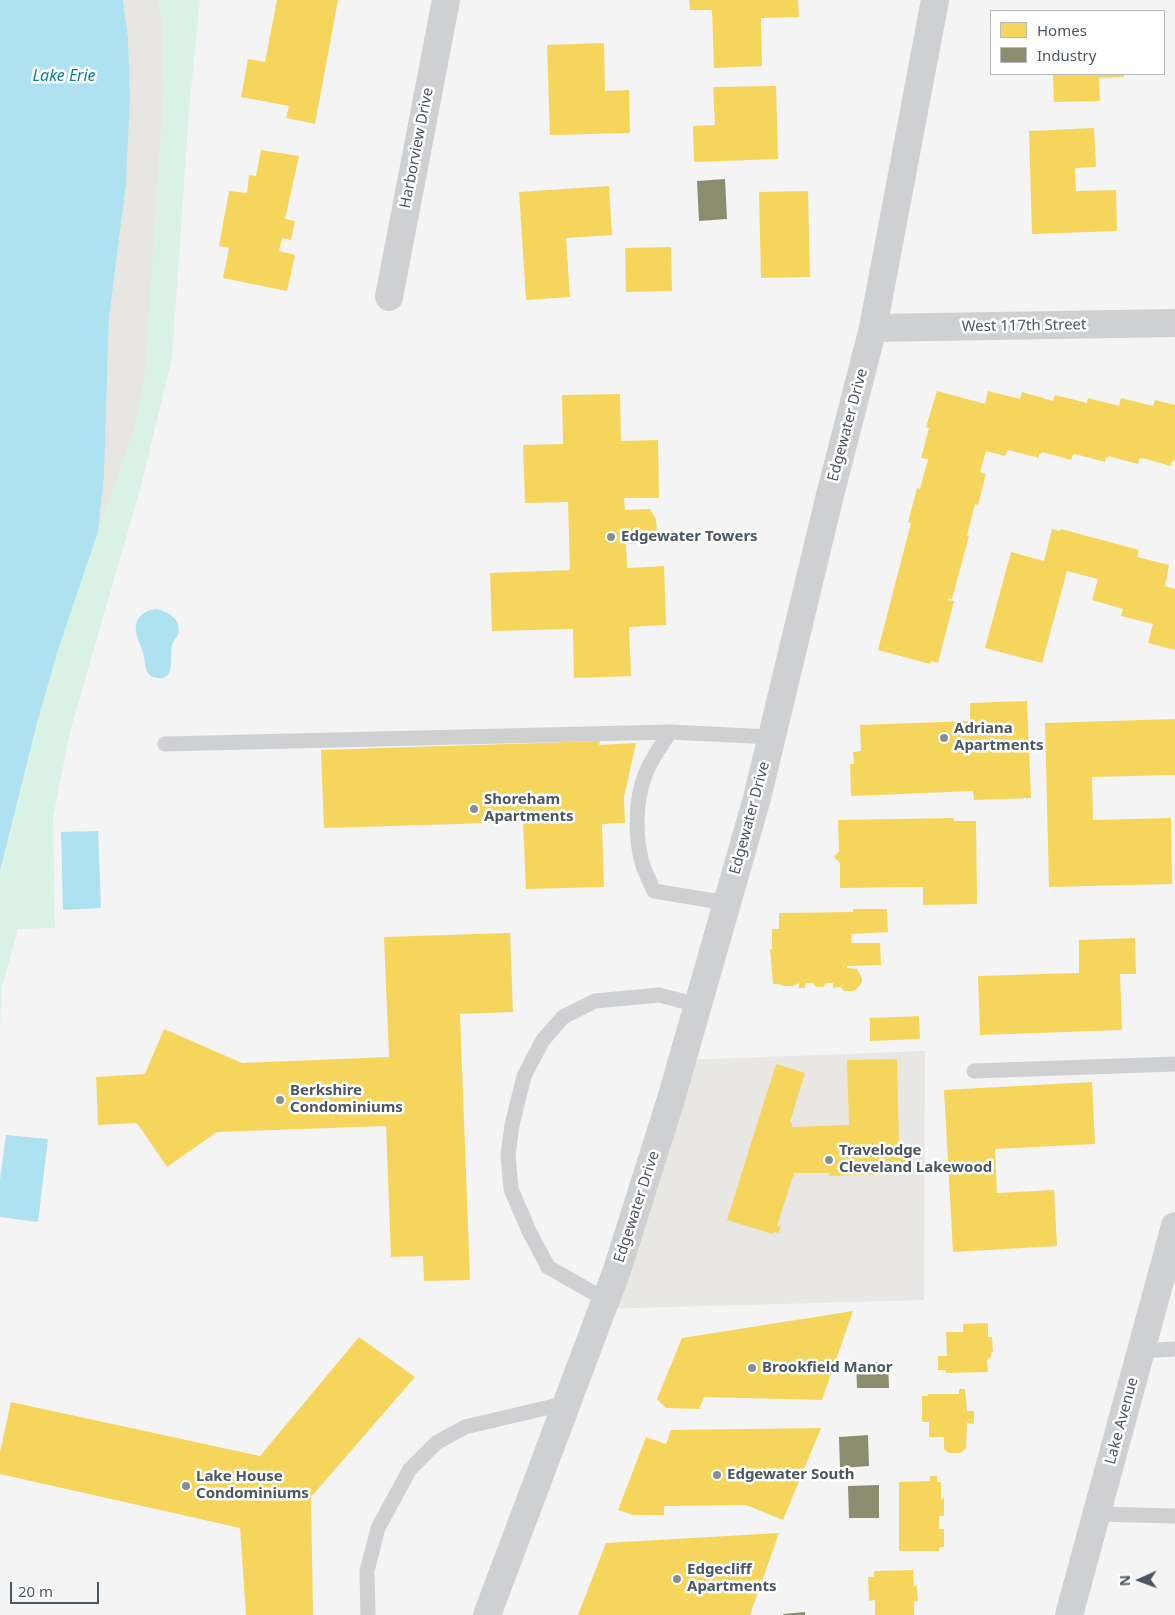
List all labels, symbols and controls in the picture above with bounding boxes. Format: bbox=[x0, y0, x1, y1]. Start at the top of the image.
legend bbox=[990, 10, 1165, 75]
text: Homes bbox=[1037, 20, 1087, 40]
text: Industry bbox=[1037, 45, 1096, 65]
water label: Lake Erie bbox=[32, 66, 96, 86]
street label: Harborview Drive bbox=[396, 86, 438, 210]
street label: West 117th Street bbox=[961, 316, 1087, 336]
street label: Edgewater Drive bbox=[824, 367, 872, 483]
place label: Edgewater Towers bbox=[621, 528, 758, 546]
marker: Edgewater Towers bbox=[605, 531, 617, 543]
place label: Adriana Apartments bbox=[954, 720, 1043, 755]
marker: Adriana Apartments bbox=[938, 732, 950, 744]
street label: Edgewater Drive bbox=[726, 760, 774, 876]
place label: Shoreham Apartments bbox=[484, 791, 573, 826]
marker: Shoreham Apartments bbox=[468, 803, 480, 815]
place label: Berkshire Condominiums bbox=[290, 1082, 403, 1117]
marker: Berkshire Condominiums bbox=[274, 1094, 286, 1106]
place label: Travelodge Cleveland Lakewood bbox=[839, 1142, 992, 1177]
street label: Edgewater Drive bbox=[610, 1149, 664, 1265]
marker: Travelodge Cleveland Lakewood bbox=[823, 1154, 835, 1166]
place label: Brookfield Manor bbox=[762, 1359, 892, 1377]
marker: Brookfield Manor bbox=[746, 1362, 758, 1374]
street label: Lake Avenue bbox=[1102, 1376, 1142, 1466]
place label: Edgewater South bbox=[727, 1466, 855, 1484]
place label: Lake House Condominiums bbox=[196, 1468, 309, 1503]
marker: Edgewater South bbox=[711, 1469, 723, 1481]
marker: Lake House Condominiums bbox=[180, 1480, 192, 1492]
north arrow bbox=[1115, 1555, 1165, 1605]
place label: Edgecliff Apartments bbox=[687, 1561, 776, 1596]
scale bar bbox=[12, 1572, 101, 1604]
marker: Edgecliff Apartments bbox=[671, 1573, 683, 1585]
text: N bbox=[1115, 1575, 1134, 1587]
text: 20 m bbox=[18, 1581, 53, 1601]

